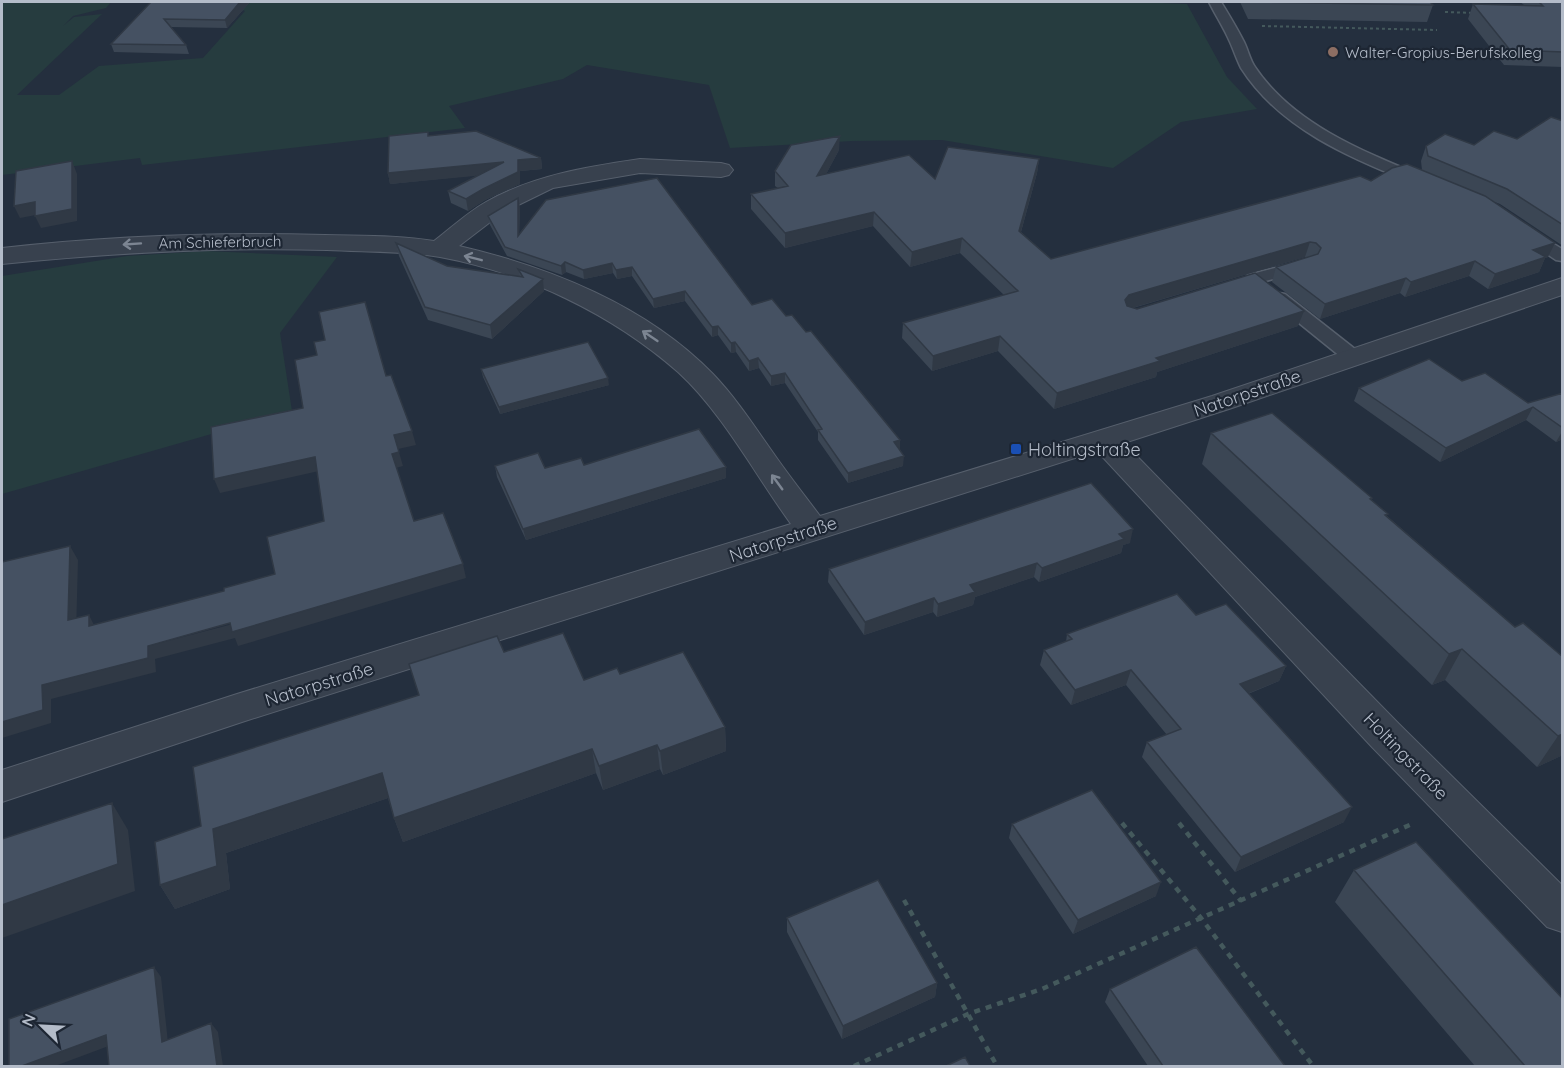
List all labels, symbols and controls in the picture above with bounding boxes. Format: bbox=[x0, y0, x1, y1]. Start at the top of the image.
place label: Walter-Gropius-Berufskolleg bbox=[1345, 43, 1542, 62]
marker: Walter-Gropius-Berufskolleg bbox=[1326, 45, 1340, 59]
street label: Am Schieferbruch bbox=[159, 231, 281, 253]
one-way arrow bbox=[123, 239, 143, 250]
one-way arrow bbox=[464, 251, 483, 263]
one-way arrow bbox=[643, 330, 659, 342]
street label: Natorpstraße bbox=[1190, 364, 1304, 422]
place label: Holtingstraße bbox=[1028, 438, 1141, 461]
marker: Holtingstraße bbox=[1009, 442, 1023, 456]
one-way arrow bbox=[771, 475, 783, 491]
street label: Natorpstraße bbox=[726, 511, 840, 567]
street label: Natorpstraße bbox=[262, 657, 376, 711]
street label: Holtingstraße bbox=[1359, 708, 1453, 804]
north arrow bbox=[12, 996, 72, 1056]
text: N bbox=[17, 1010, 40, 1029]

